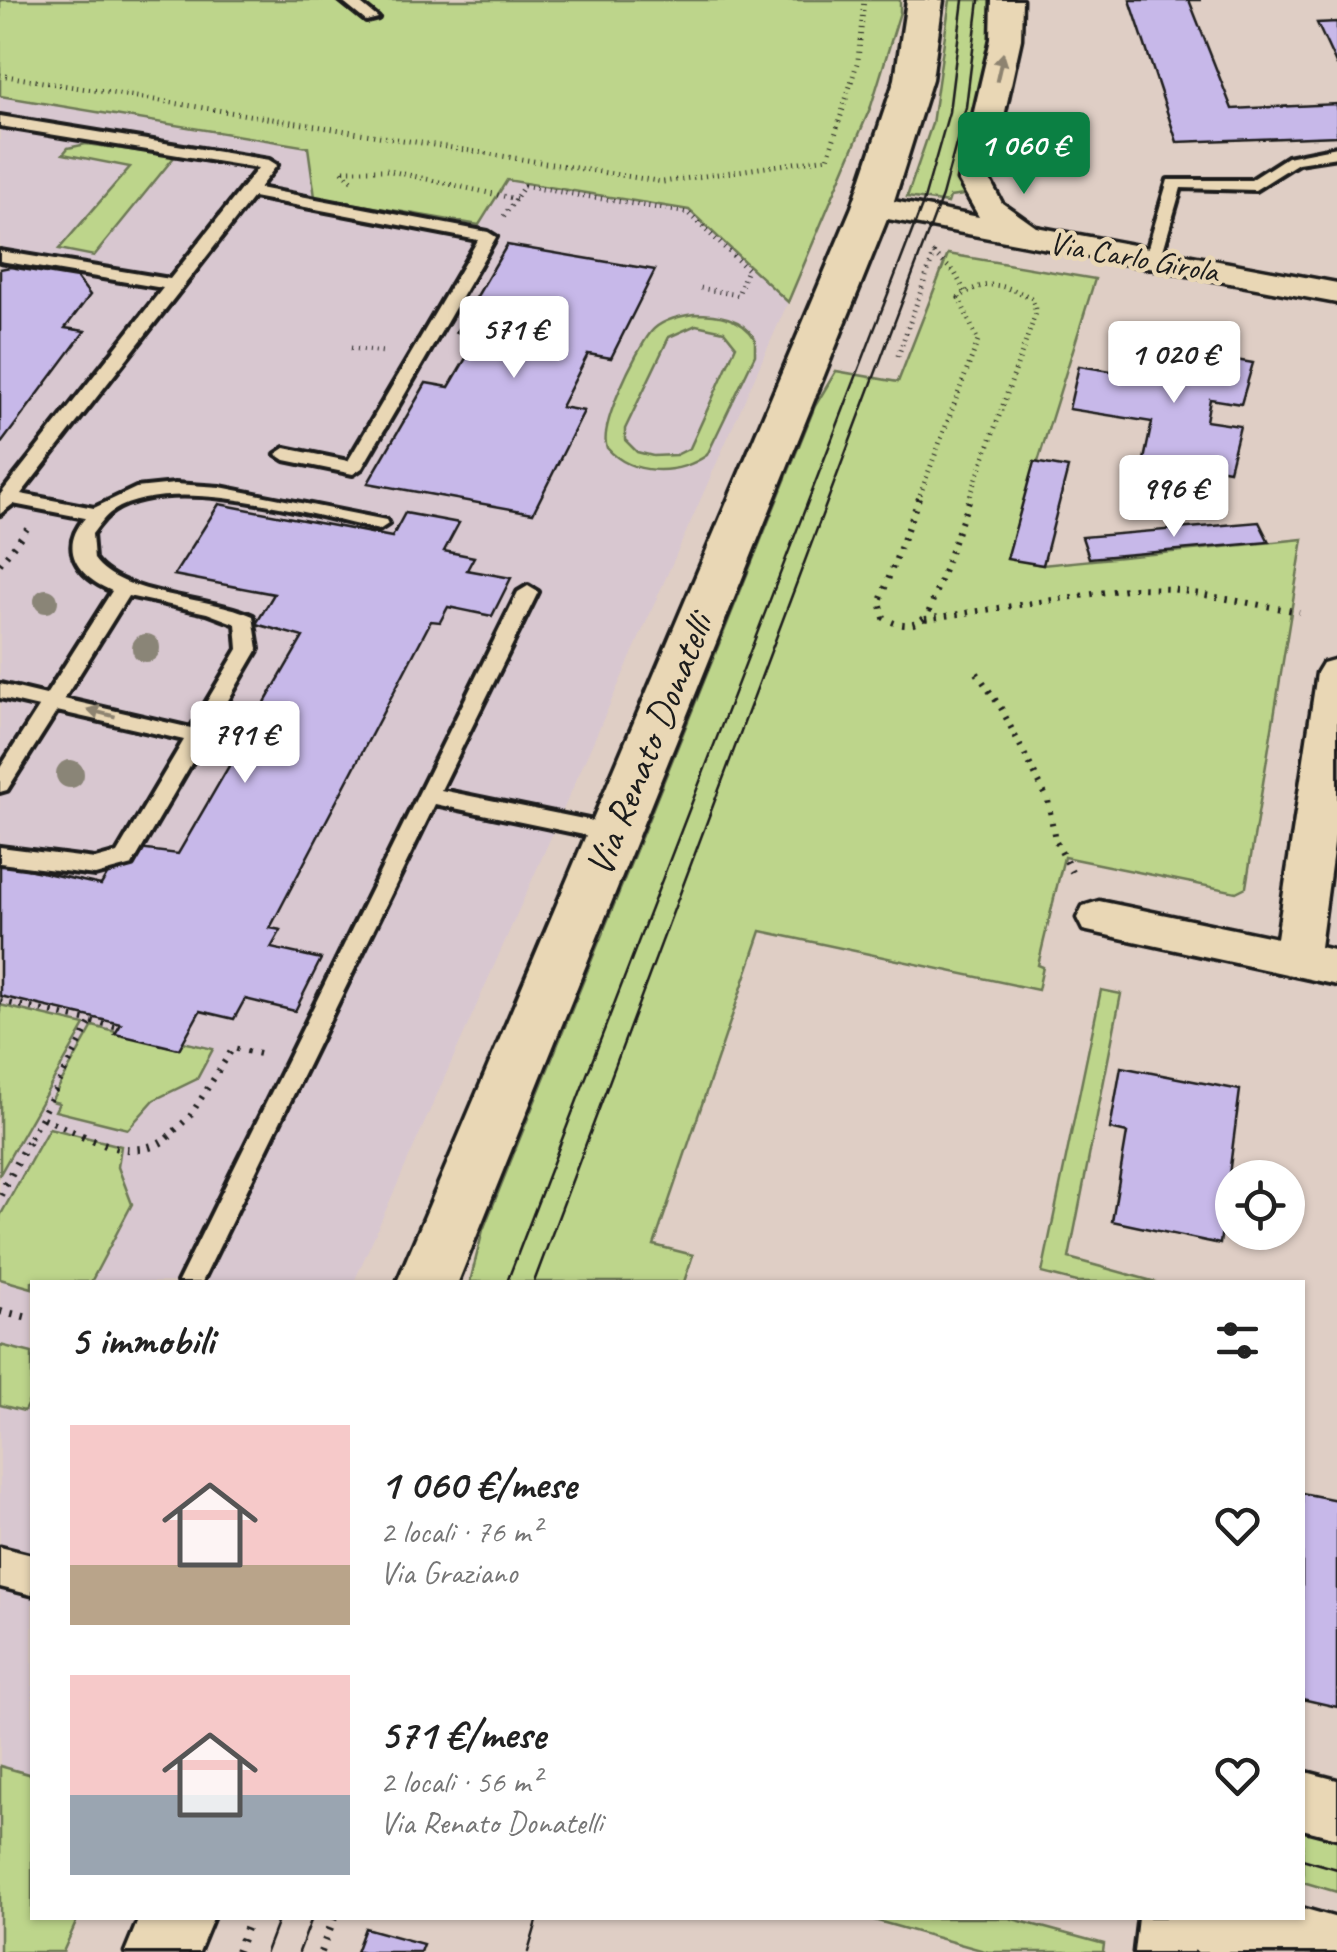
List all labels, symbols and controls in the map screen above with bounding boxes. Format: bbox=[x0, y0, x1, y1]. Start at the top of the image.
one-way arrow bbox=[993, 51, 1008, 82]
pin: 1 060 € bbox=[932, 112, 1116, 197]
text: 1 060 € bbox=[980, 124, 1068, 165]
street label: Via Carlo Girola bbox=[1046, 222, 1224, 292]
pin: 571 € bbox=[444, 296, 584, 381]
text: 571 € bbox=[482, 308, 546, 349]
pin: 1 020 € bbox=[1082, 321, 1266, 406]
text: 1 020 € bbox=[1130, 333, 1218, 374]
pin: 996 € bbox=[1104, 455, 1244, 540]
text: 996 € bbox=[1141, 467, 1207, 508]
street label: Via Renato Donatelli bbox=[574, 602, 726, 883]
pin: 791 € bbox=[175, 701, 315, 786]
one-way arrow bbox=[85, 705, 116, 720]
text: 791 € bbox=[213, 713, 277, 754]
map controls bbox=[1215, 1160, 1305, 1250]
button: locate bbox=[1215, 1160, 1305, 1250]
icon: filters bbox=[1210, 1313, 1265, 1368]
text: 5 immobili bbox=[70, 1314, 214, 1367]
text: 1 060 €/mese bbox=[380, 1458, 576, 1511]
icon: home bbox=[150, 1465, 270, 1585]
icon: heart bbox=[1210, 1498, 1265, 1553]
text: 2 locali · 76 m² bbox=[380, 1511, 540, 1552]
text: Via Graziano bbox=[380, 1552, 517, 1593]
text: 571 €/mese bbox=[380, 1708, 545, 1761]
icon: home bbox=[150, 1715, 270, 1835]
icon: heart bbox=[1210, 1748, 1265, 1803]
text: 2 locali · 56 m² bbox=[380, 1761, 540, 1802]
text: Via Renato Donatelli bbox=[380, 1802, 603, 1843]

